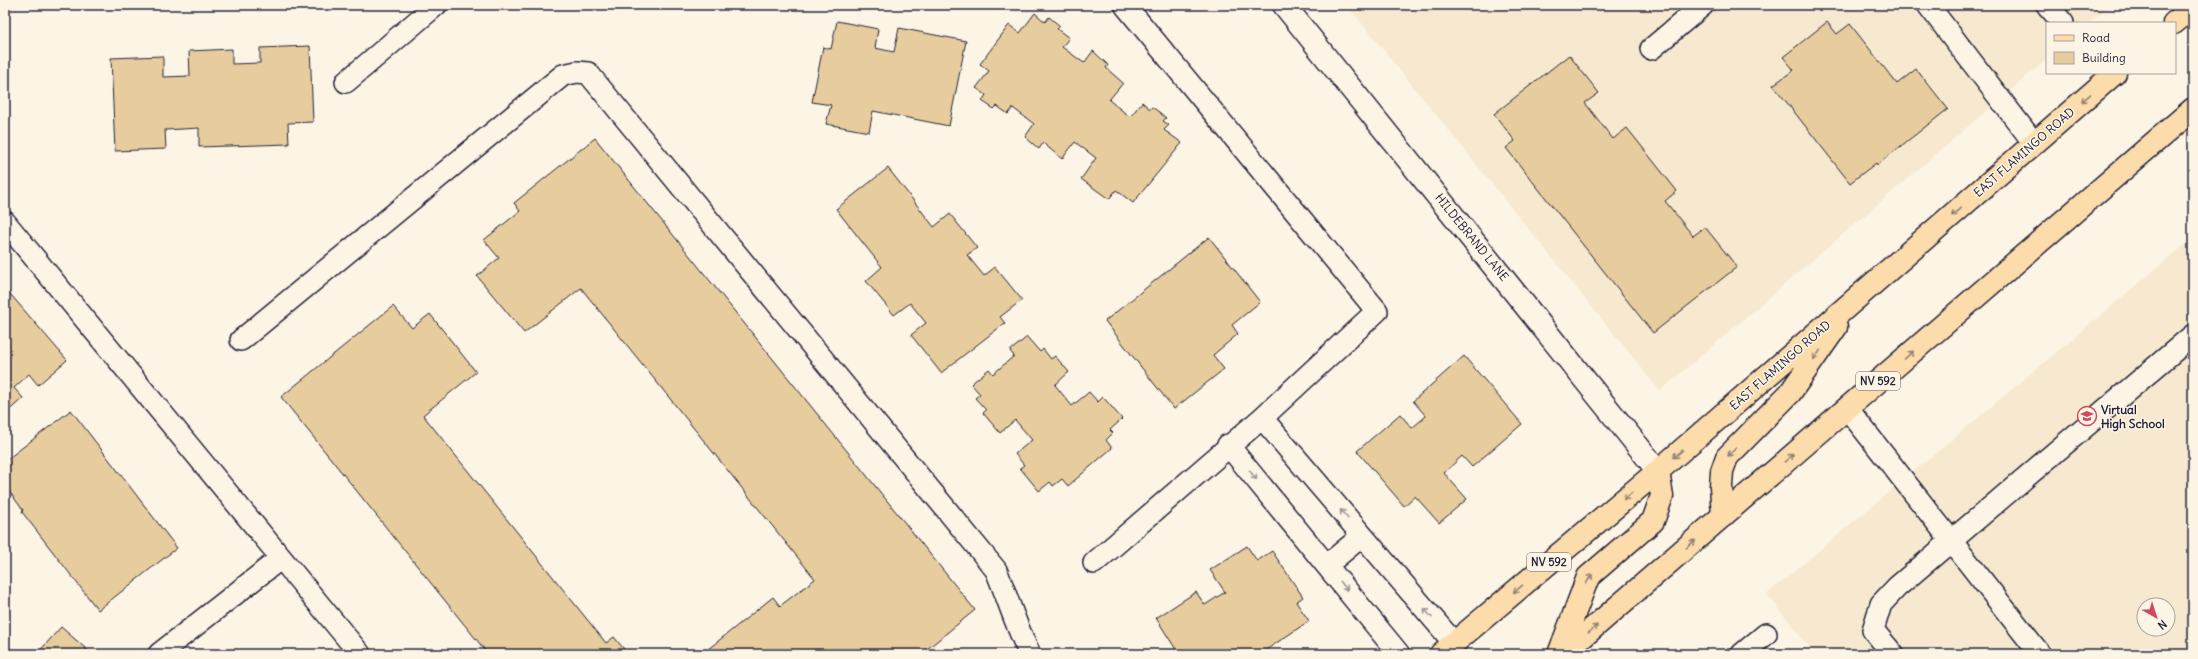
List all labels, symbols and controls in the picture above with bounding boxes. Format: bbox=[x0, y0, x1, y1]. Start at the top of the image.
legend bbox=[2046, 22, 2176, 74]
text: Road bbox=[2082, 30, 2110, 45]
text: Building bbox=[2082, 50, 2126, 65]
one-way arrow bbox=[2080, 94, 2091, 103]
street label: EAST FLAMINGO ROAD bbox=[1970, 104, 2078, 200]
street label: HILDEBRAND LANE bbox=[1432, 190, 1512, 284]
one-way arrow bbox=[1951, 207, 1961, 216]
street label: EAST FLAMINGO ROAD bbox=[1726, 317, 1834, 413]
one-way arrow bbox=[1813, 349, 1821, 360]
one-way arrow bbox=[1903, 350, 1914, 359]
road number: NV 592 bbox=[1856, 372, 1900, 390]
place label: Virtual High School bbox=[2101, 402, 2165, 432]
school or university icon: Virtual High School bbox=[2076, 405, 2098, 427]
one-way arrow bbox=[1727, 447, 1736, 457]
one-way arrow bbox=[1672, 449, 1683, 458]
one-way arrow bbox=[1784, 454, 1795, 463]
one-way arrow bbox=[1248, 470, 1257, 481]
one-way arrow bbox=[1623, 491, 1633, 500]
one-way arrow bbox=[1339, 509, 1348, 520]
one-way arrow bbox=[1686, 539, 1696, 548]
road number: NV 592 bbox=[1527, 553, 1571, 571]
one-way arrow bbox=[1585, 573, 1593, 585]
one-way arrow bbox=[1340, 581, 1349, 592]
one-way arrow bbox=[1513, 584, 1523, 593]
north arrow bbox=[2136, 597, 2176, 637]
one-way arrow bbox=[1424, 608, 1433, 619]
text: N bbox=[2155, 617, 2170, 633]
one-way arrow bbox=[1587, 624, 1598, 633]

